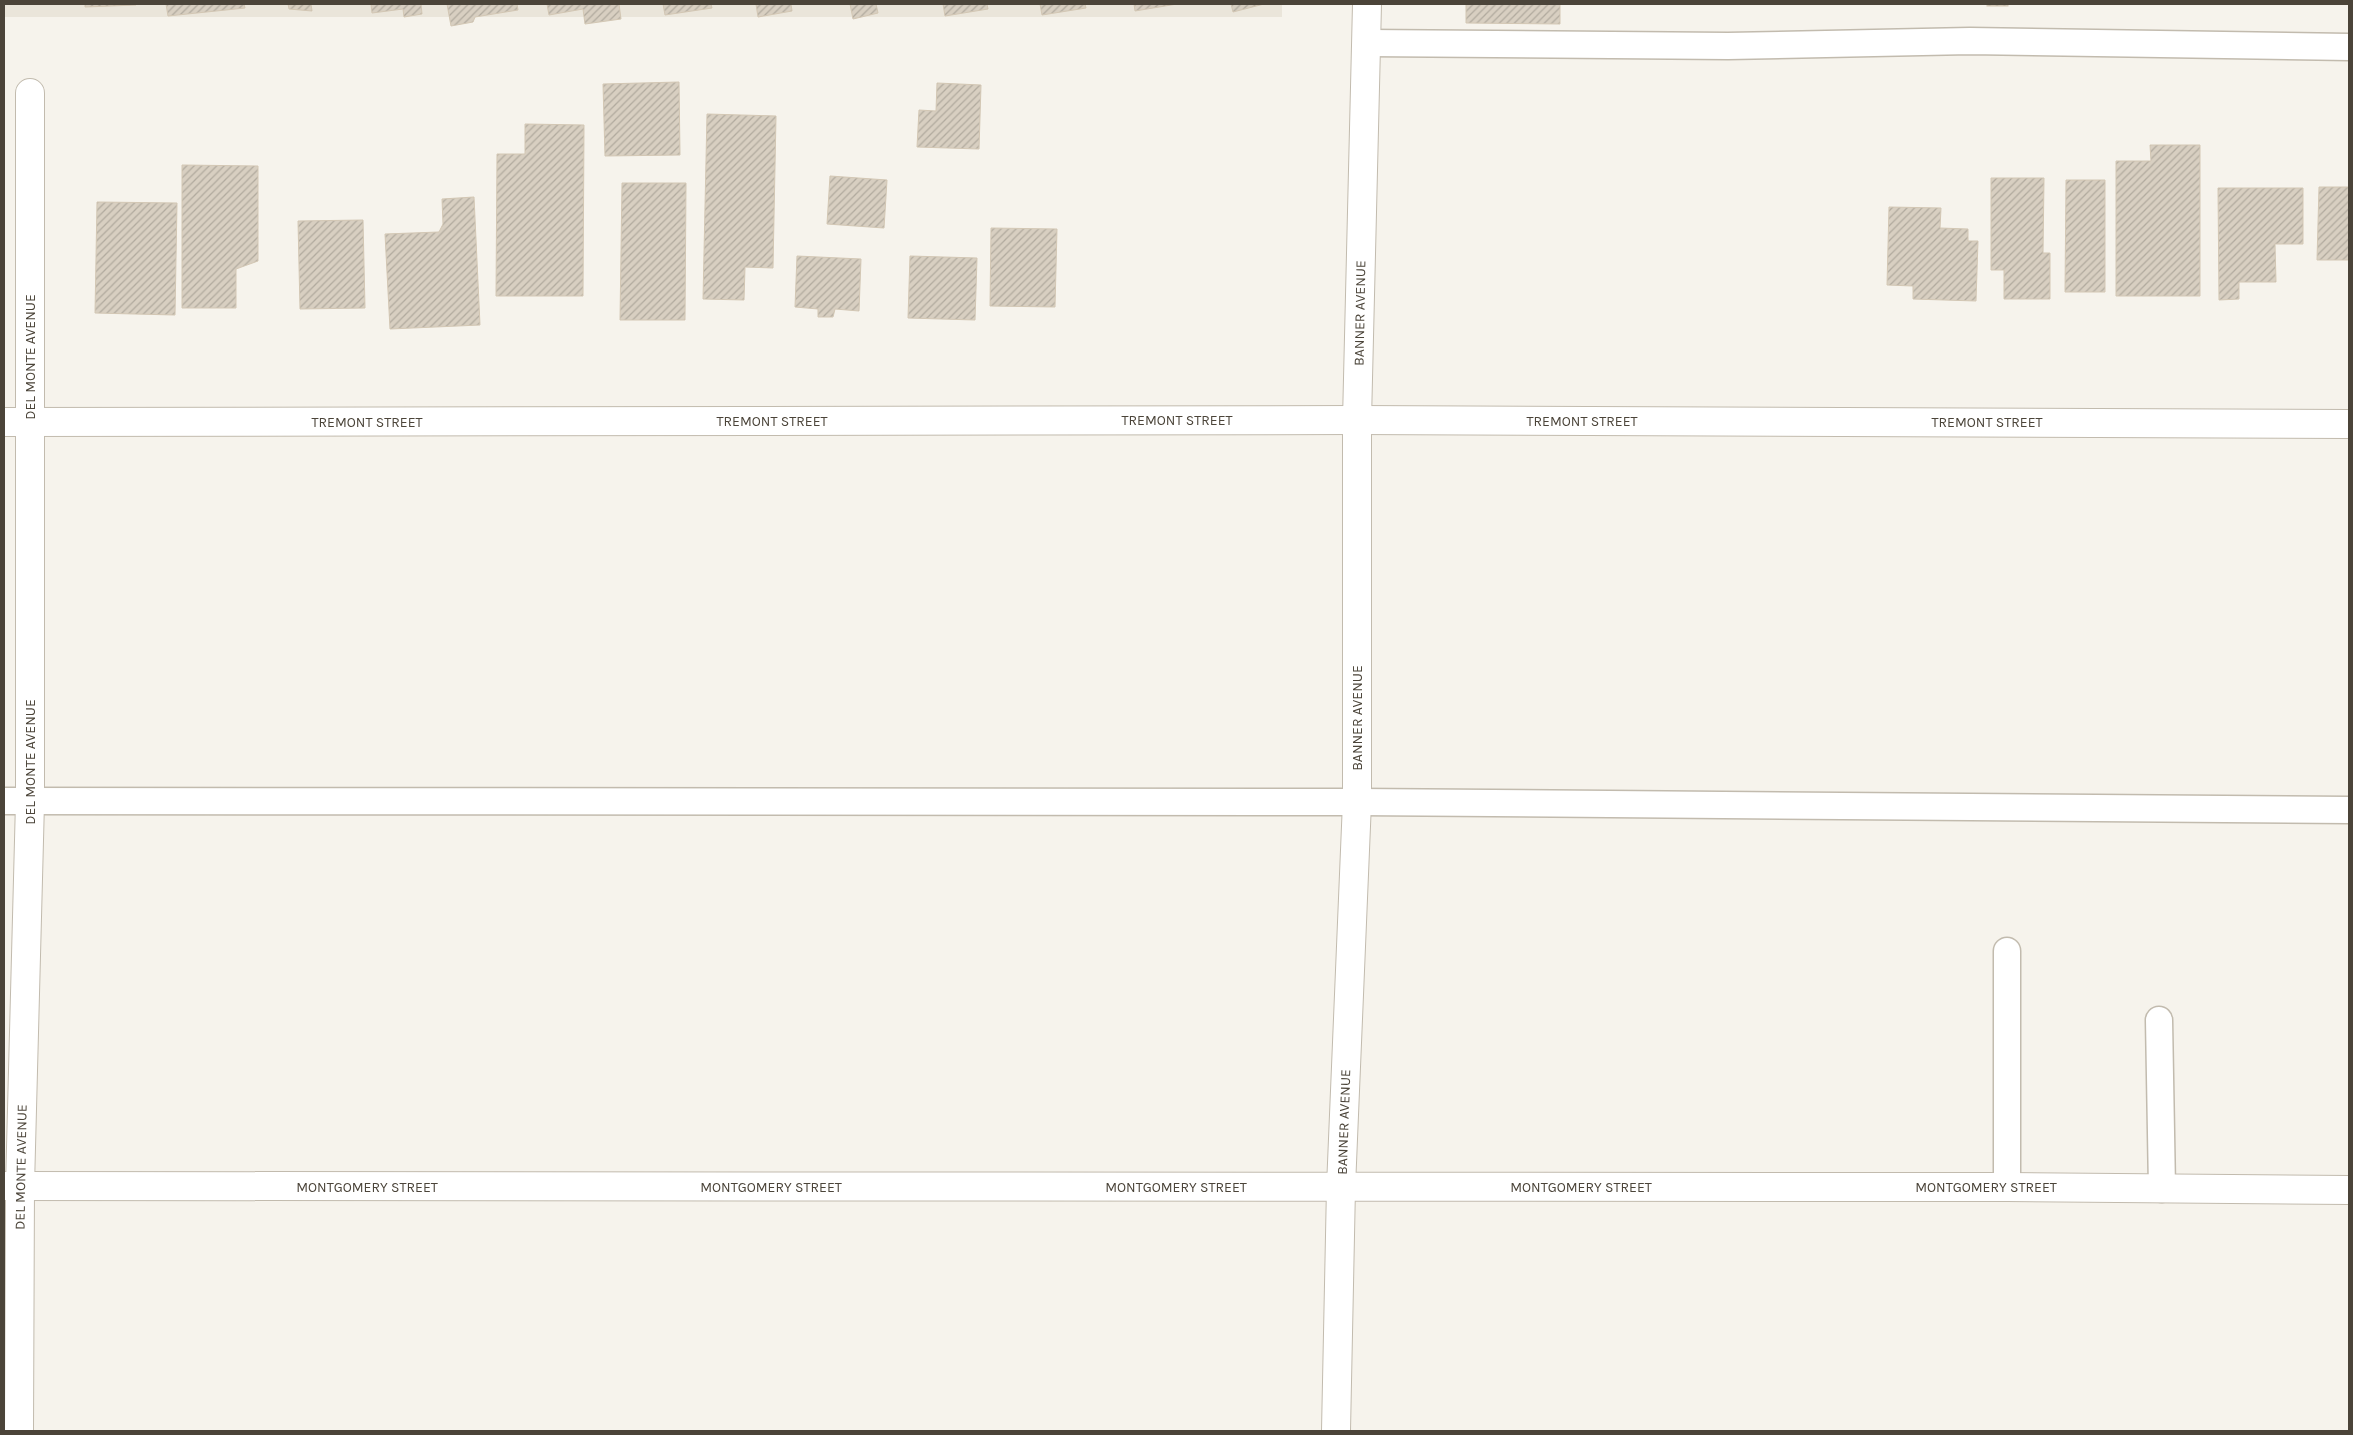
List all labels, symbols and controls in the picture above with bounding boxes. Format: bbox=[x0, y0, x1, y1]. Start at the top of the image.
street label: BANNER AVENUE bbox=[1351, 260, 1369, 366]
street label: DEL MONTE AVENUE bbox=[22, 294, 39, 420]
street label: TREMONT STREET bbox=[1121, 412, 1233, 429]
street label: TREMONT STREET bbox=[716, 413, 828, 430]
street label: TREMONT STREET bbox=[1526, 413, 1638, 430]
street label: TREMONT STREET bbox=[311, 414, 423, 431]
street label: TREMONT STREET bbox=[1931, 414, 2043, 431]
street label: BANNER AVENUE bbox=[1349, 665, 1366, 771]
street label: DEL MONTE AVENUE bbox=[22, 699, 39, 825]
street label: BANNER AVENUE bbox=[1334, 1069, 1354, 1175]
street label: DEL MONTE AVENUE bbox=[11, 1104, 31, 1230]
street label: MONTGOMERY STREET bbox=[296, 1179, 438, 1196]
street label: MONTGOMERY STREET bbox=[700, 1179, 842, 1196]
street label: MONTGOMERY STREET bbox=[1105, 1179, 1247, 1196]
street label: MONTGOMERY STREET bbox=[1510, 1179, 1652, 1196]
street label: MONTGOMERY STREET bbox=[1915, 1179, 2057, 1196]

